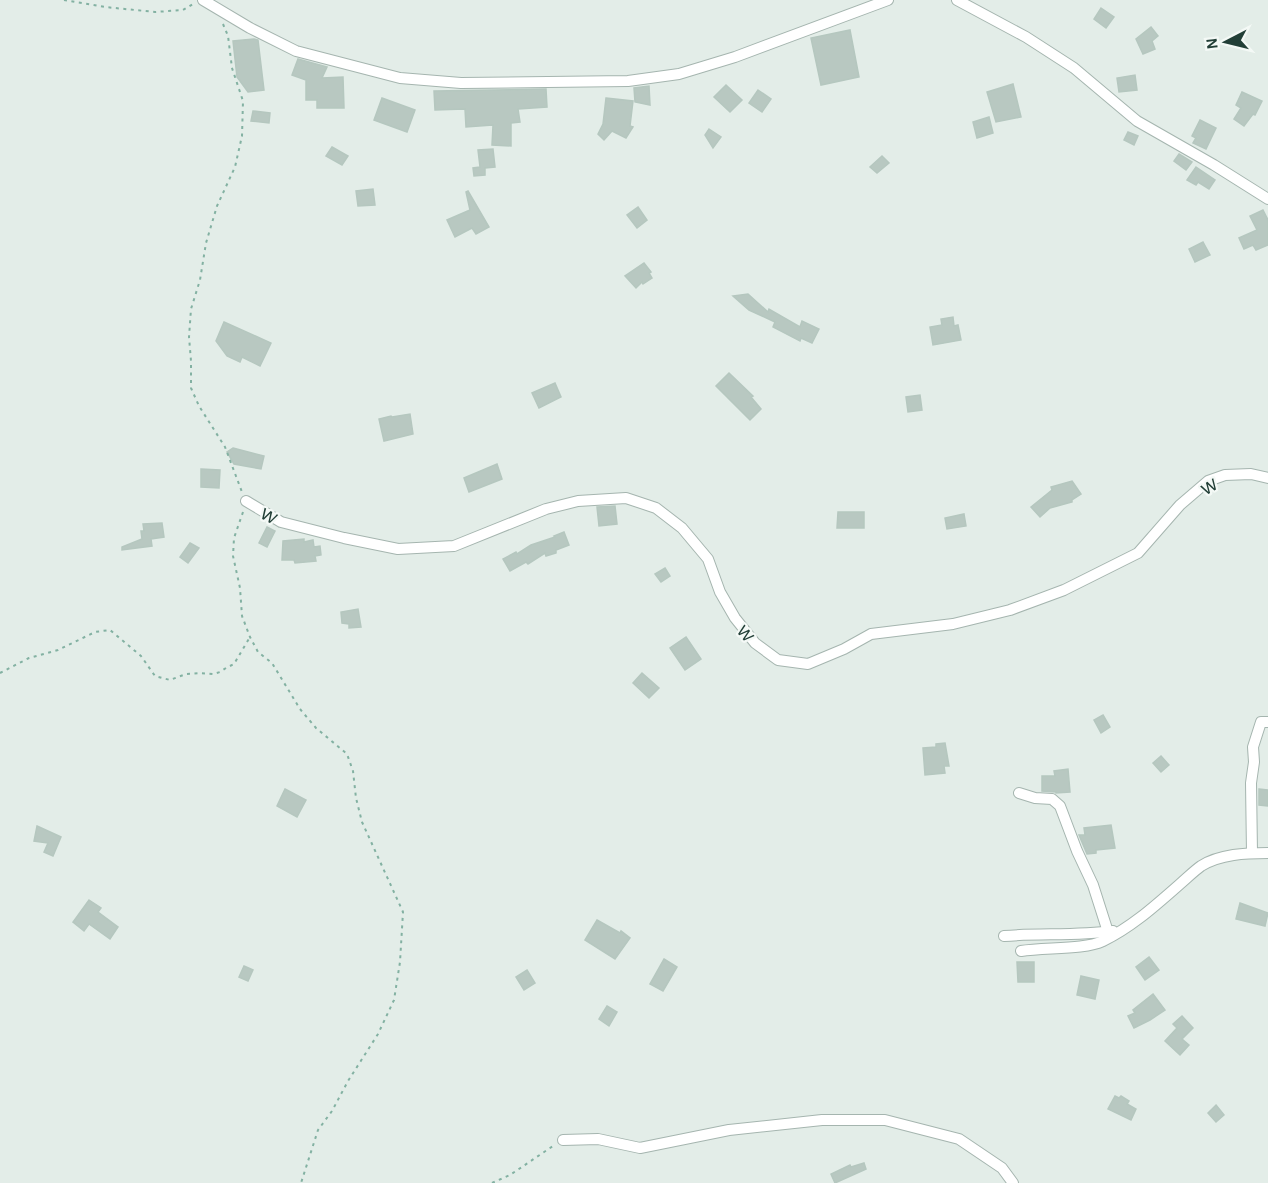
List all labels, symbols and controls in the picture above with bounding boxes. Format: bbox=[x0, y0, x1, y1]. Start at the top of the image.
north arrow bbox=[1196, 12, 1256, 72]
text: N bbox=[1203, 37, 1221, 50]
street label: w bbox=[1195, 471, 1222, 500]
street label: w bbox=[257, 500, 282, 529]
street label: w bbox=[732, 619, 761, 647]

